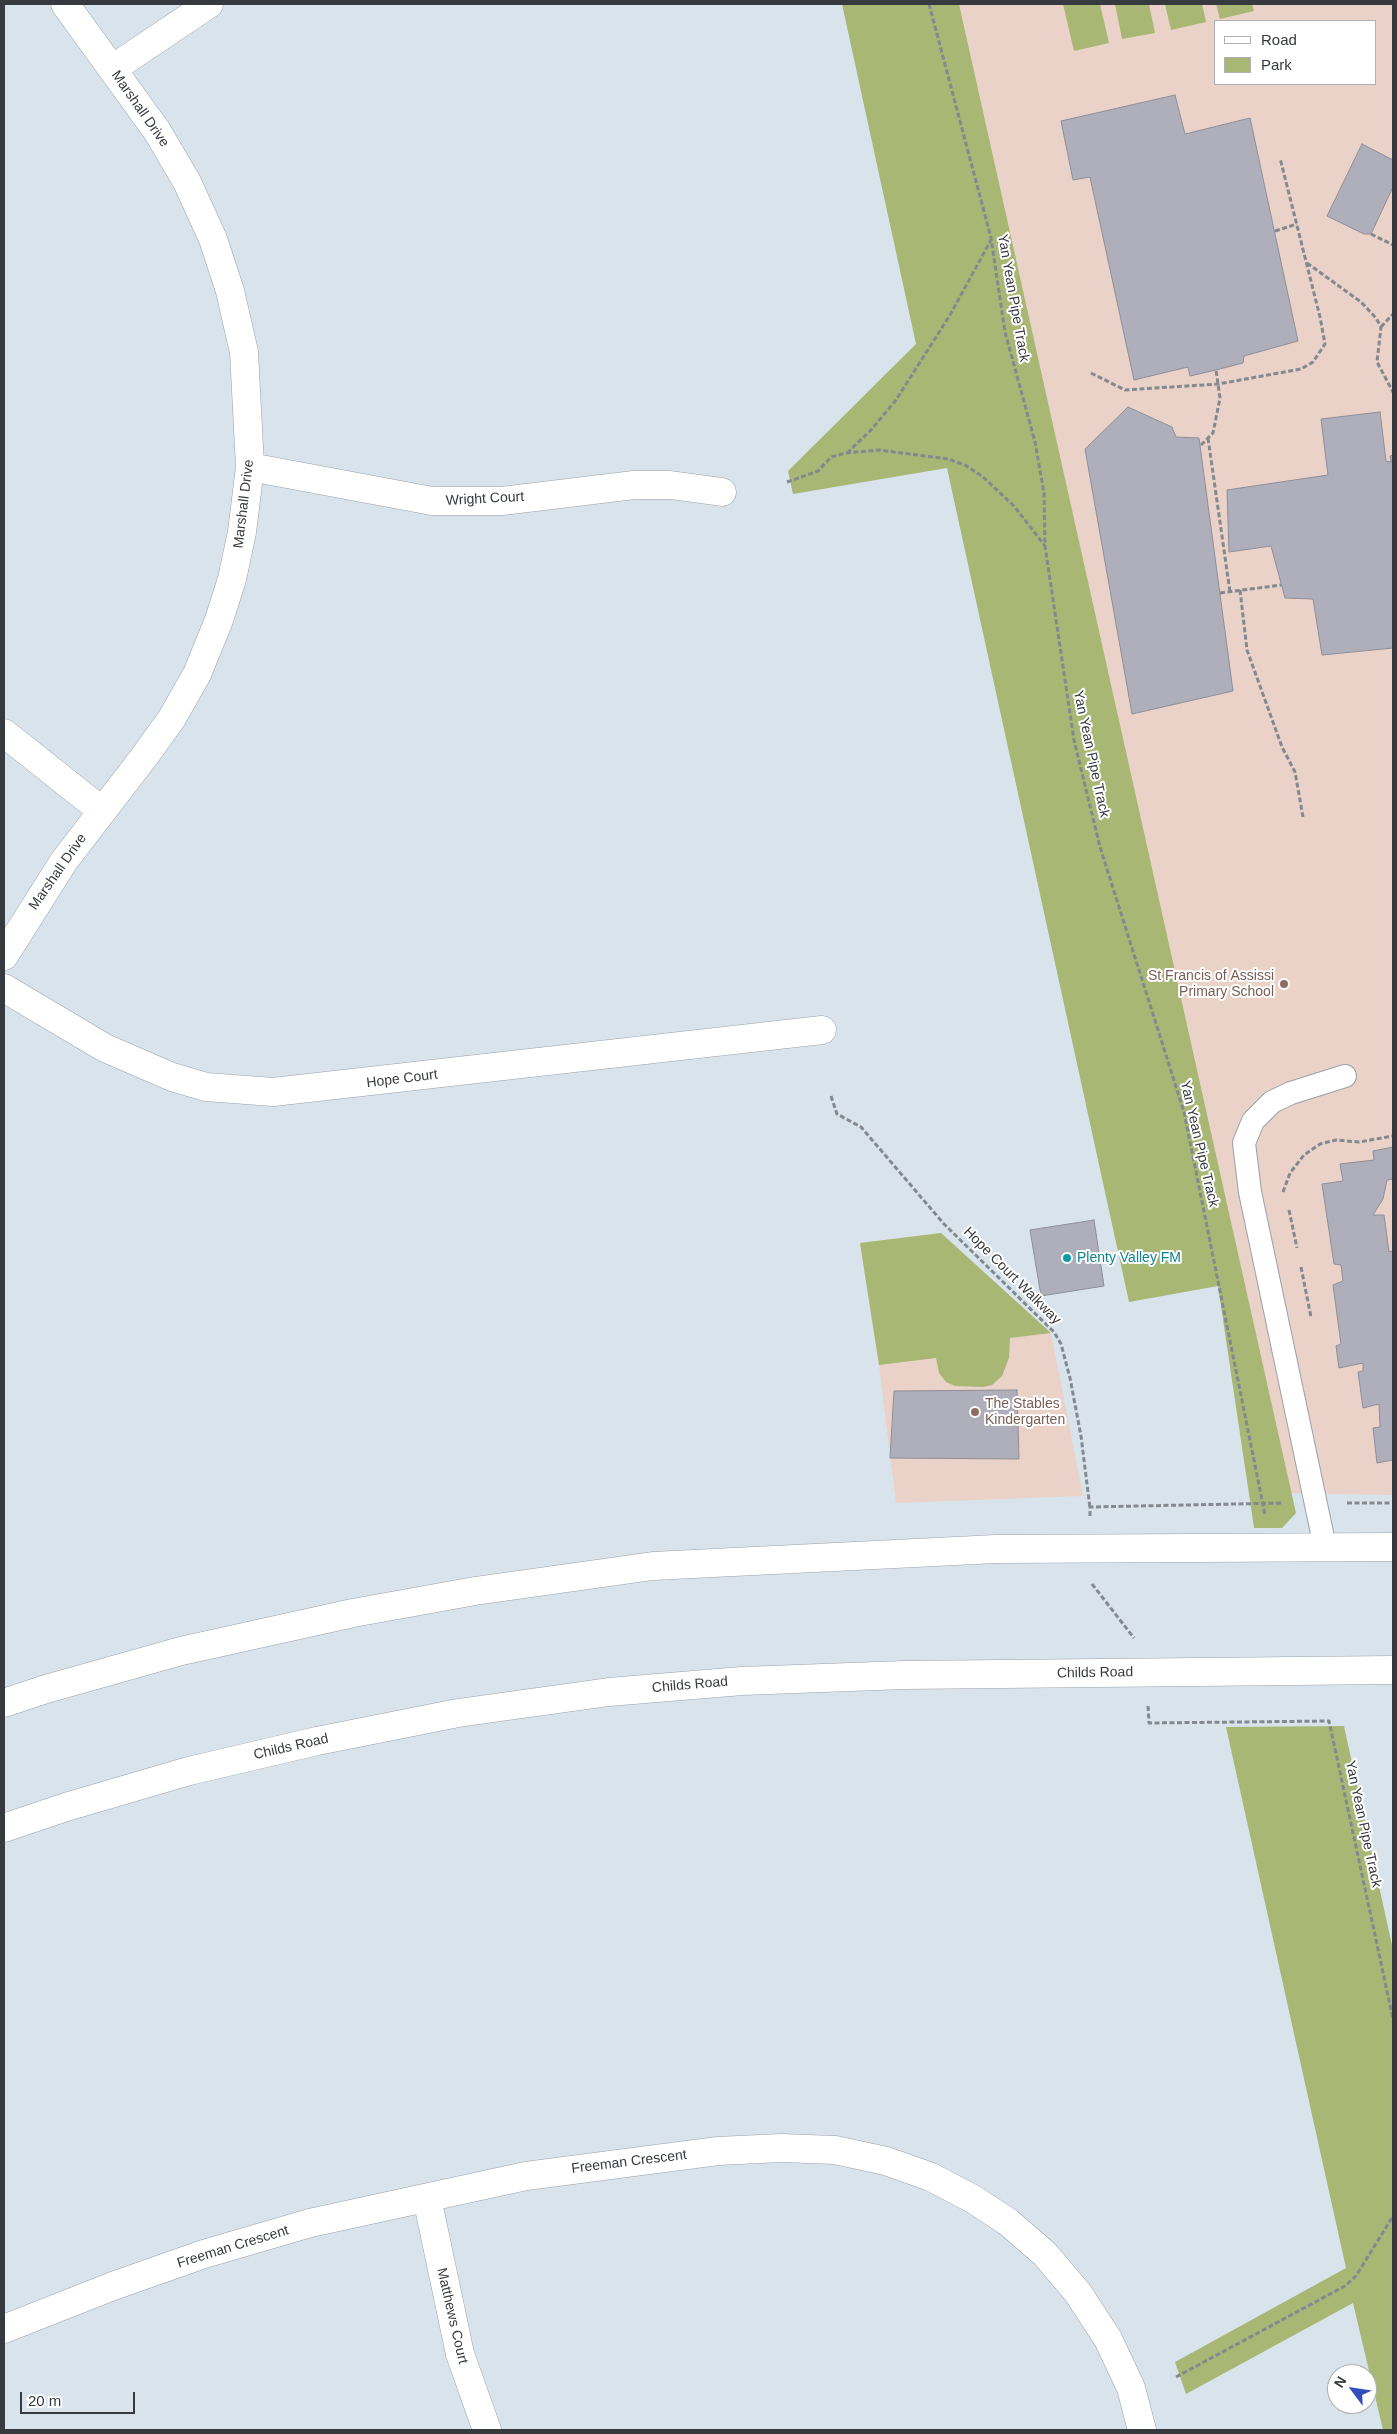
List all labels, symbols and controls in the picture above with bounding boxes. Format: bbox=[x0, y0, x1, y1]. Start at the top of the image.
legend bbox=[1214, 20, 1377, 85]
text: Road bbox=[1261, 31, 1297, 48]
text: Park bbox=[1261, 56, 1292, 73]
street label: Marshall Drive bbox=[107, 68, 173, 150]
street label: Yan Yean Pipe Track bbox=[993, 233, 1033, 363]
street label: Marshall Drive bbox=[230, 459, 258, 549]
street label: Wright Court bbox=[445, 489, 525, 509]
street label: Yan Yean Pipe Track bbox=[1069, 689, 1113, 819]
street label: Marshall Drive bbox=[25, 831, 91, 913]
place label: St Francis of Assissi Primary School bbox=[1148, 968, 1274, 1000]
marker: St Francis of Assissi Primary School bbox=[1278, 978, 1290, 990]
street label: Hope Court bbox=[365, 1066, 439, 1092]
street label: Yan Yean Pipe Track bbox=[1176, 1079, 1222, 1209]
street label: Hope Court Walkway bbox=[960, 1224, 1064, 1328]
place label: Plenty Valley FM bbox=[1077, 1250, 1181, 1266]
marker: Plenty Valley FM bbox=[1061, 1252, 1073, 1264]
place label: The Stables Kindergarten bbox=[985, 1396, 1065, 1428]
marker: The Stables Kindergarten bbox=[969, 1406, 981, 1418]
street label: Childs Road bbox=[1057, 1664, 1133, 1682]
street label: Childs Road bbox=[651, 1673, 729, 1697]
street label: Childs Road bbox=[252, 1730, 330, 1764]
street label: Yan Yean Pipe Track bbox=[1341, 1759, 1385, 1889]
street label: Freeman Crescent bbox=[570, 2147, 688, 2177]
street label: Freeman Crescent bbox=[175, 2222, 291, 2272]
street label: Matthews Court bbox=[433, 2266, 471, 2366]
north arrow bbox=[1327, 2364, 1377, 2414]
text: N bbox=[1331, 2373, 1349, 2390]
scale bar bbox=[22, 2382, 138, 2414]
text: 20 m bbox=[28, 2392, 61, 2409]

